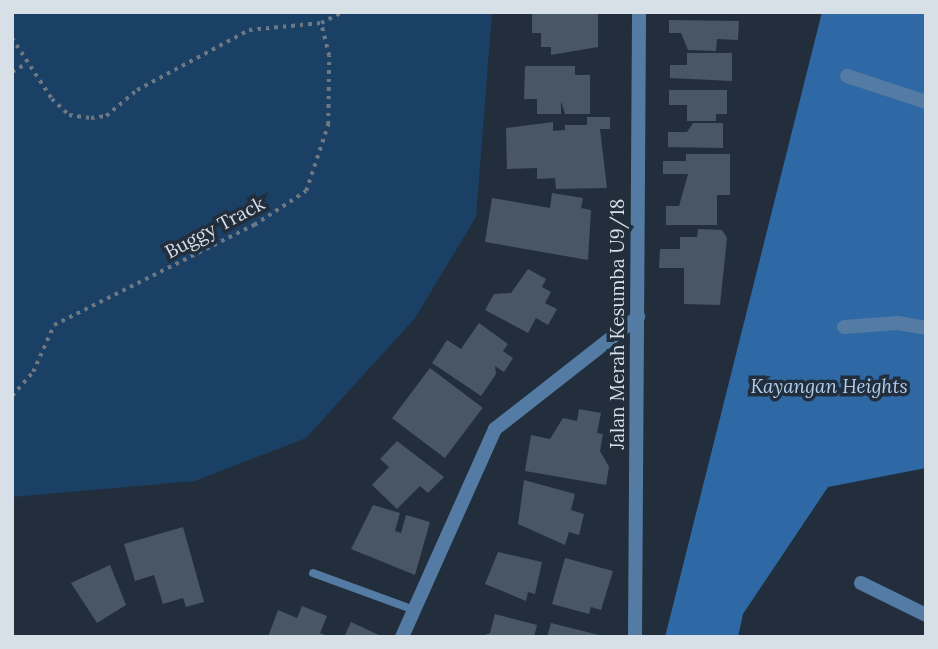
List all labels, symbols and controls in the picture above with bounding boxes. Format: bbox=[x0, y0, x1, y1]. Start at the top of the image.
street label: Buggy Track bbox=[161, 192, 269, 264]
street label: Jalan Merah Kesumba U9/18 bbox=[607, 199, 629, 449]
park label: Kayangan Heights bbox=[750, 376, 908, 398]

